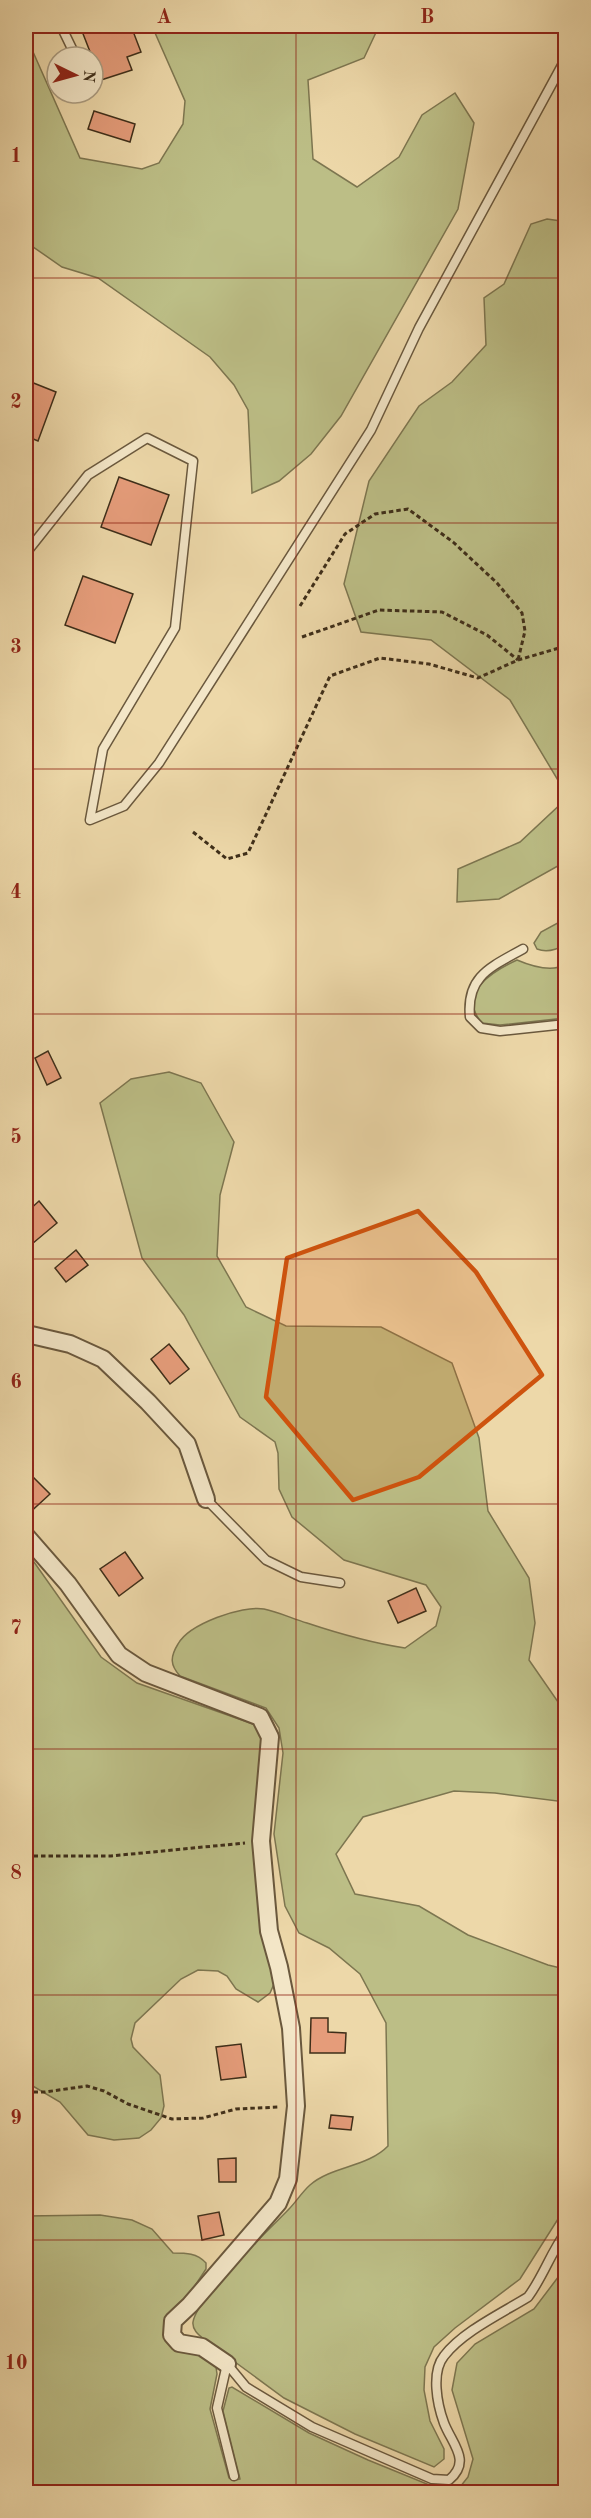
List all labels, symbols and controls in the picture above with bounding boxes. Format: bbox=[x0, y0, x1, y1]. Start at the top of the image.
text: A bbox=[156, 8, 172, 28]
text: B bbox=[420, 8, 434, 28]
north arrow bbox=[45, 45, 105, 105]
text: N bbox=[79, 69, 96, 84]
text: 1 bbox=[10, 147, 22, 167]
text: 2 bbox=[10, 393, 22, 413]
text: 3 bbox=[10, 638, 22, 658]
text: 4 bbox=[10, 883, 22, 903]
text: 5 bbox=[10, 1127, 22, 1148]
text: 6 bbox=[10, 1373, 22, 1393]
text: 7 bbox=[10, 1619, 22, 1639]
text: 8 bbox=[10, 1864, 22, 1884]
text: 9 bbox=[10, 2109, 22, 2129]
text: 10 bbox=[4, 2354, 28, 2374]

